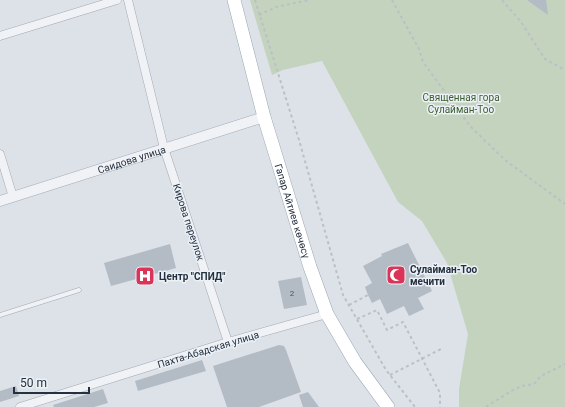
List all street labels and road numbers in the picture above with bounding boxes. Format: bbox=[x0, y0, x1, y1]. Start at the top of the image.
street label: Саидова улица bbox=[96, 144, 167, 176]
street label: Гапар Айтиев көчөсү bbox=[273, 163, 312, 260]
street label: Кирова переулок bbox=[171, 182, 206, 263]
street label: Пахта-Абадская улица bbox=[156, 329, 260, 370]

